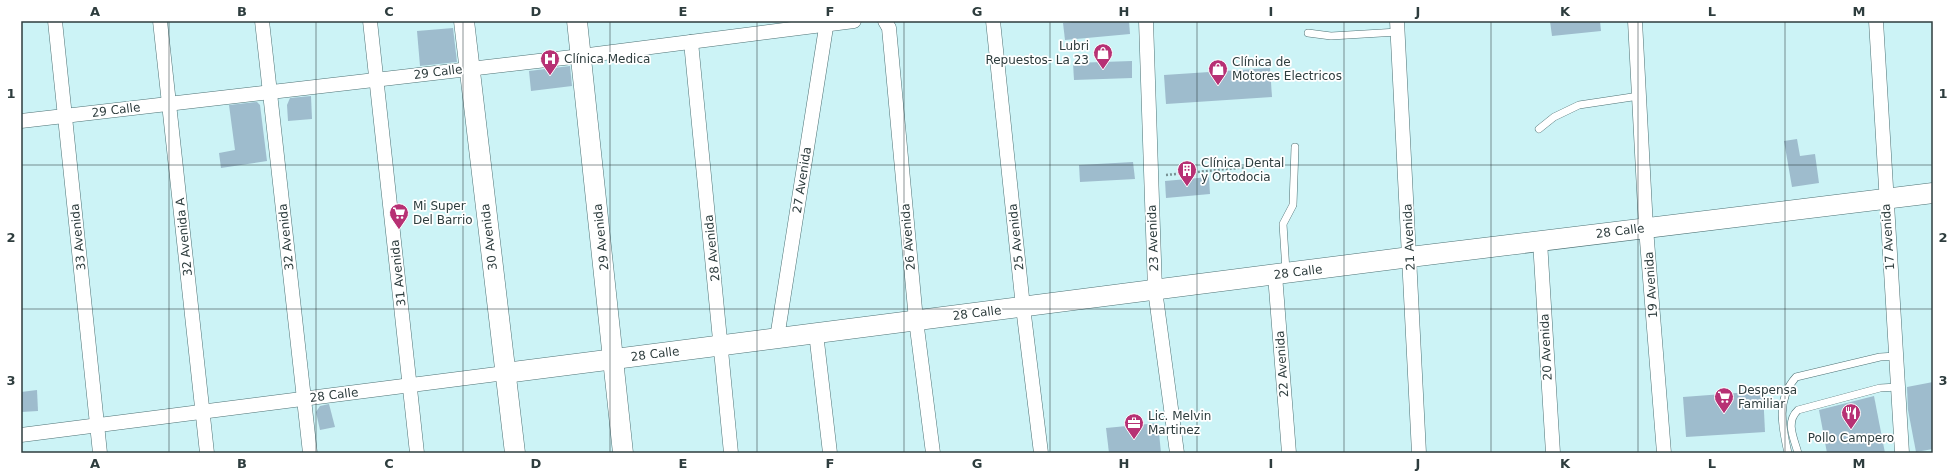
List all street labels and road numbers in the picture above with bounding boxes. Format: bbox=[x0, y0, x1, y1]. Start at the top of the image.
street label: 29 Calle bbox=[413, 62, 463, 82]
street label: 29 Calle bbox=[91, 100, 141, 120]
street label: 27 Avenida bbox=[790, 146, 814, 214]
street label: 32 Avenida A bbox=[173, 196, 195, 277]
street label: 33 Avenida bbox=[68, 203, 88, 271]
street label: 32 Avenida bbox=[276, 203, 296, 271]
street label: 30 Avenida bbox=[478, 203, 500, 271]
street label: 29 Avenida bbox=[591, 203, 611, 271]
street label: 26 Avenida bbox=[898, 203, 918, 271]
street label: 25 Avenida bbox=[1006, 203, 1026, 271]
street label: 21 Avenida bbox=[1400, 203, 1418, 271]
street label: 17 Avenida bbox=[1879, 203, 1897, 271]
street label: 23 Avenida bbox=[1145, 204, 1161, 272]
street label: 28 Avenida bbox=[702, 214, 722, 282]
street label: 28 Calle bbox=[1595, 221, 1645, 241]
street label: 31 Avenida bbox=[388, 239, 408, 307]
street label: 19 Avenida bbox=[1642, 251, 1660, 319]
street label: 28 Calle bbox=[1273, 262, 1323, 282]
street label: 28 Calle bbox=[952, 303, 1002, 323]
street label: 20 Avenida bbox=[1537, 313, 1555, 381]
street label: 22 Avenida bbox=[1273, 330, 1291, 398]
street label: 28 Calle bbox=[630, 344, 680, 364]
street label: 28 Calle bbox=[309, 385, 359, 405]

